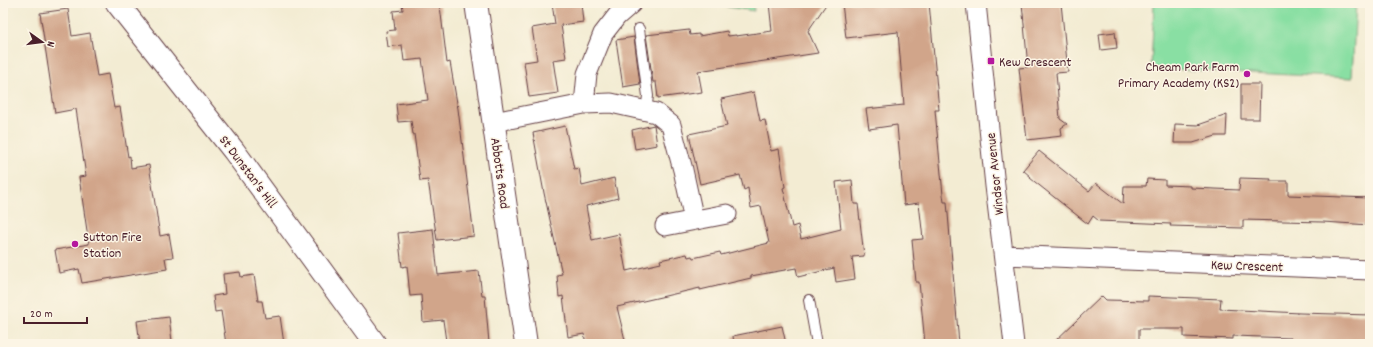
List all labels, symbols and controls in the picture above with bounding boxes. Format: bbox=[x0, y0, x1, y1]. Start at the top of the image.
north arrow bbox=[22, 22, 62, 62]
text: N bbox=[41, 39, 58, 49]
place label: Kew Crescent bbox=[999, 53, 1071, 73]
marker: Kew Crescent bbox=[986, 56, 996, 66]
place label: Cheam Park Farm Primary Academy (KS2) bbox=[1118, 58, 1239, 94]
marker: Cheam Park Farm Primary Academy (KS2) bbox=[1242, 69, 1252, 79]
street label: St Dunstan's Hill bbox=[213, 132, 282, 213]
street label: Windsor Avenue bbox=[982, 132, 1010, 216]
street label: Abbotts Road bbox=[484, 136, 514, 210]
place label: Sutton Fire Station bbox=[83, 228, 142, 264]
marker: Sutton Fire Station bbox=[70, 239, 80, 249]
street label: Kew Crescent bbox=[1210, 256, 1283, 278]
scale bar bbox=[24, 299, 87, 325]
text: 20 m bbox=[30, 306, 53, 323]

